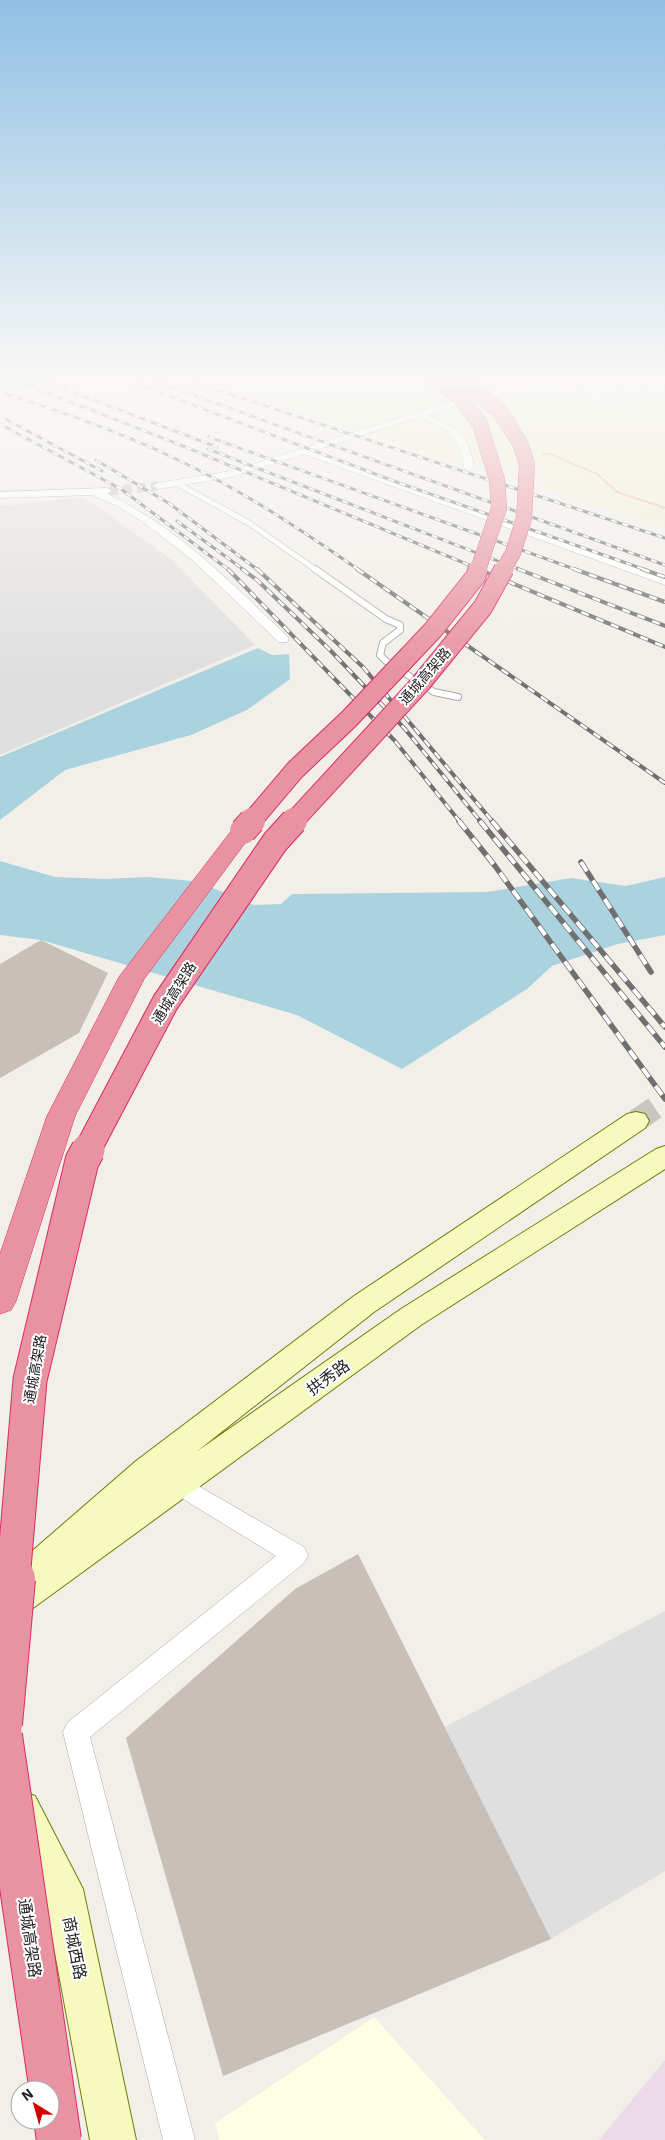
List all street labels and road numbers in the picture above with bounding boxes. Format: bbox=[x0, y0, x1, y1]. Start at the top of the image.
street label: 通城高架路 bbox=[395, 644, 455, 708]
street label: 通城高架路 bbox=[148, 959, 200, 1027]
street label: 通城高架路 bbox=[20, 1333, 50, 1405]
street label: 拱秀路 bbox=[303, 1355, 353, 1399]
street label: 通城高架路 bbox=[15, 1897, 45, 1979]
street label: 商城西路 bbox=[59, 1915, 91, 1981]

